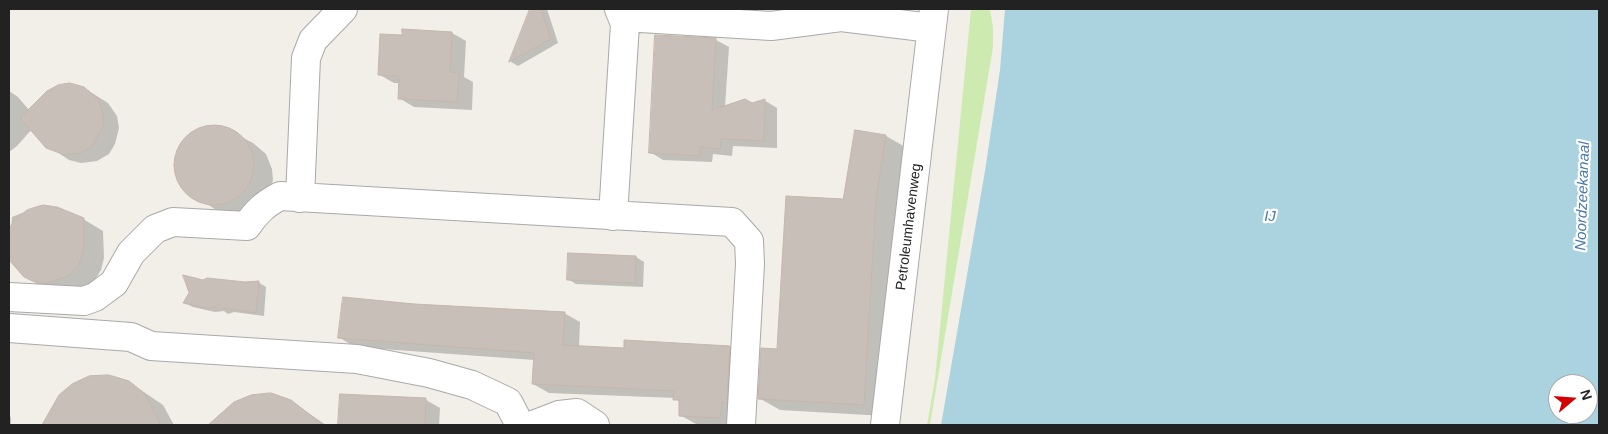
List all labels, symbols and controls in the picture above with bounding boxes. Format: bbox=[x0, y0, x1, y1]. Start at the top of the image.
water label: Noordzeekanaal bbox=[1572, 141, 1594, 251]
street label: Petroleumhavenweg bbox=[893, 163, 925, 291]
water label: IJ bbox=[1264, 208, 1276, 226]
north arrow bbox=[1548, 374, 1598, 424]
text: N bbox=[1577, 387, 1595, 402]

